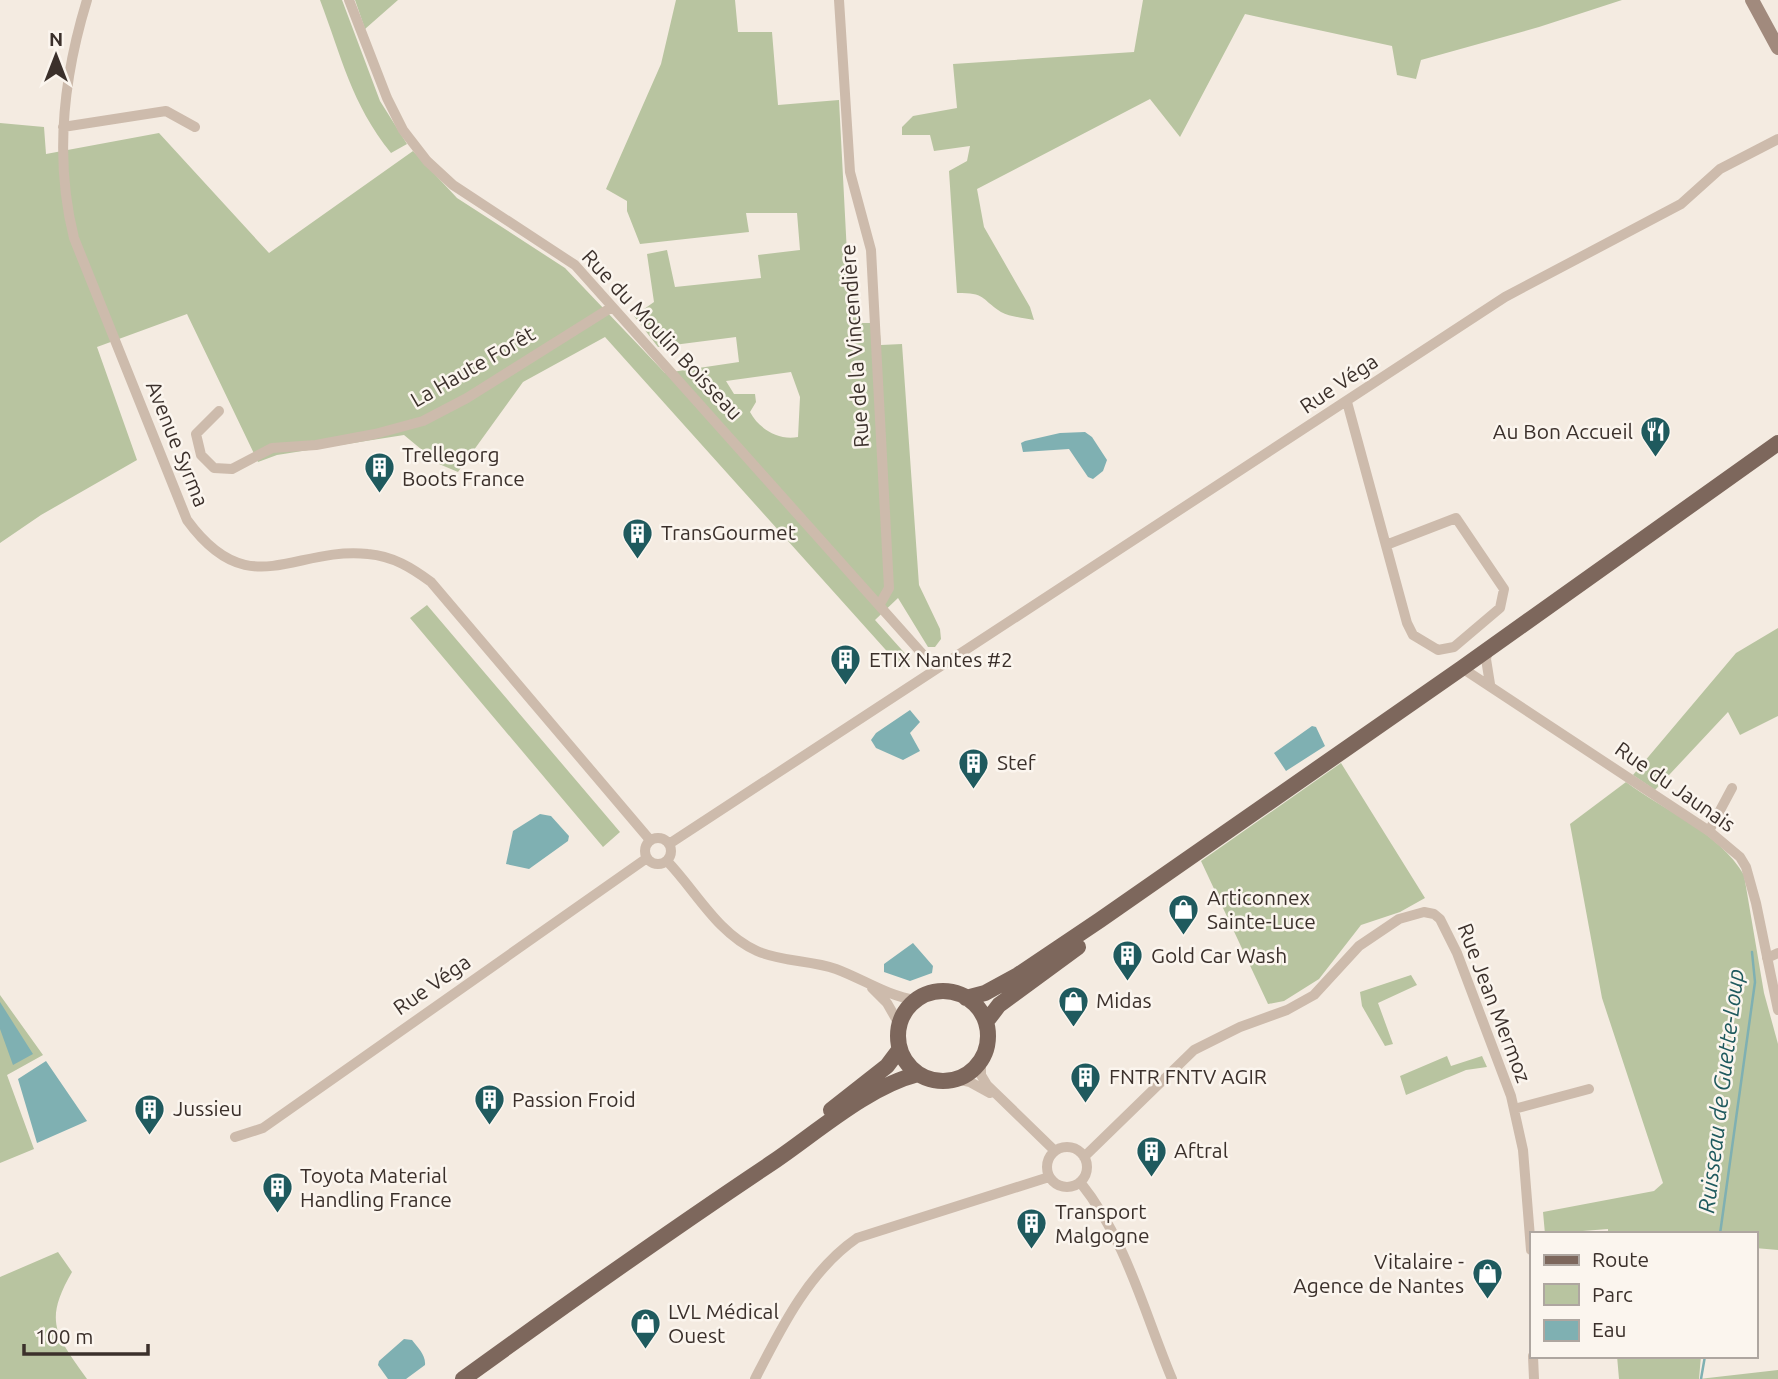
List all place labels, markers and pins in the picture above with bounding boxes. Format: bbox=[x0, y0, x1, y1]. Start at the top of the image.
restaurant icon: Au Bon Accueil bbox=[1639, 415, 1673, 459]
place label: Au Bon Accueil bbox=[1493, 419, 1633, 443]
place label: Trellegorg Boots France bbox=[402, 442, 525, 490]
building icon: Trellegorg Boots France bbox=[362, 450, 396, 494]
building icon: TransGourmet bbox=[621, 516, 655, 560]
place label: TransGourmet bbox=[661, 520, 796, 544]
building icon: ETIX Nantes #2 bbox=[829, 643, 863, 687]
place label: ETIX Nantes #2 bbox=[869, 647, 1013, 671]
building icon: Stef bbox=[957, 746, 991, 790]
place label: Stef bbox=[997, 750, 1037, 774]
place label: Articonnex Sainte-Luce bbox=[1207, 885, 1316, 933]
shop icon: Articonnex Sainte-Luce bbox=[1167, 893, 1201, 937]
building icon: Gold Car Wash bbox=[1111, 939, 1145, 983]
place label: Gold Car Wash bbox=[1151, 943, 1287, 967]
shop icon: Midas bbox=[1056, 984, 1090, 1028]
place label: Midas bbox=[1096, 988, 1152, 1012]
building icon: FNTR FNTV AGIR bbox=[1069, 1060, 1103, 1104]
place label: FNTR FNTV AGIR bbox=[1109, 1064, 1267, 1088]
building icon: Passion Froid bbox=[472, 1083, 506, 1127]
place label: Passion Froid bbox=[512, 1087, 636, 1111]
building icon: Jussieu bbox=[133, 1092, 167, 1136]
place label: Jussieu bbox=[173, 1096, 242, 1120]
building icon: Aftral bbox=[1134, 1134, 1168, 1178]
place label: Aftral bbox=[1174, 1138, 1228, 1162]
place label: Toyota Material Handling France bbox=[300, 1163, 452, 1211]
building icon: Toyota Material Handling France bbox=[260, 1171, 294, 1215]
place label: Transport Malgogne bbox=[1055, 1199, 1150, 1247]
building icon: Transport Malgogne bbox=[1015, 1207, 1049, 1251]
place label: Vitalaire - Agence de Nantes bbox=[1293, 1249, 1464, 1297]
shop icon: Vitalaire - Agence de Nantes bbox=[1470, 1257, 1504, 1301]
place label: LVL Médical Ouest bbox=[668, 1299, 779, 1347]
shop icon: LVL Médical Ouest bbox=[628, 1307, 662, 1351]

